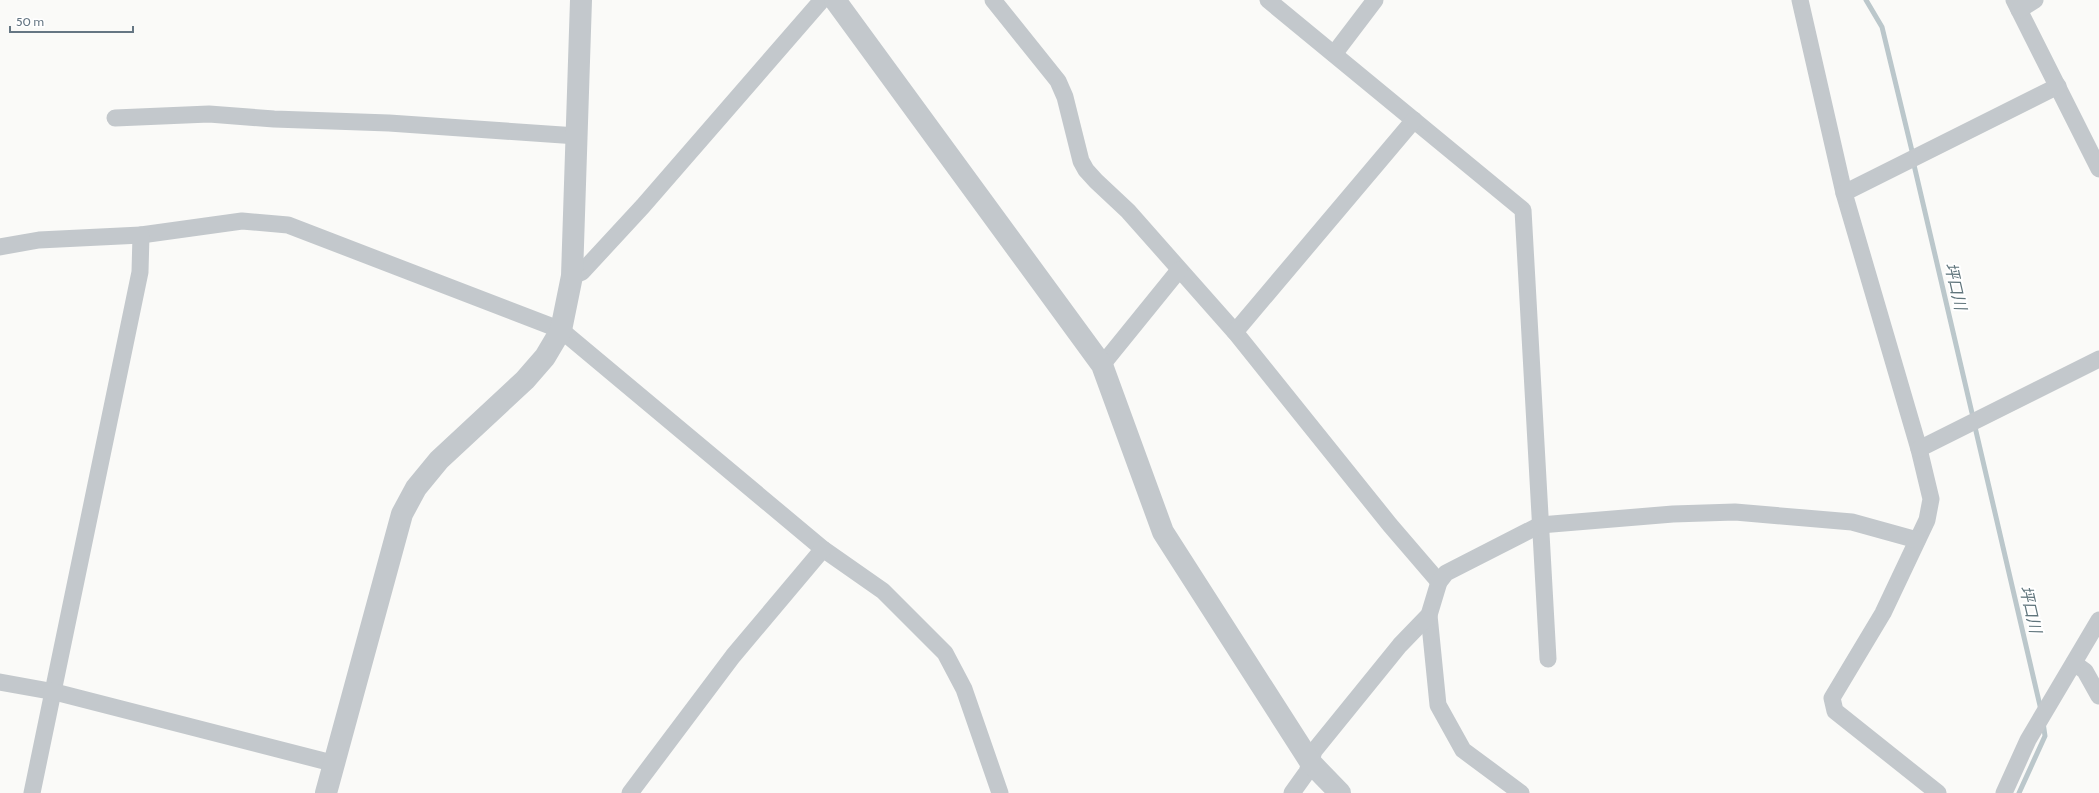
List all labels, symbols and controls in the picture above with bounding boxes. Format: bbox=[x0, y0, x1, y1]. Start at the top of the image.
scale bar bbox=[10, 8, 133, 34]
text: 50 m bbox=[16, 14, 44, 29]
water label: 坪口川 bbox=[1941, 261, 1971, 314]
water label: 坪口川 bbox=[2016, 584, 2046, 637]

